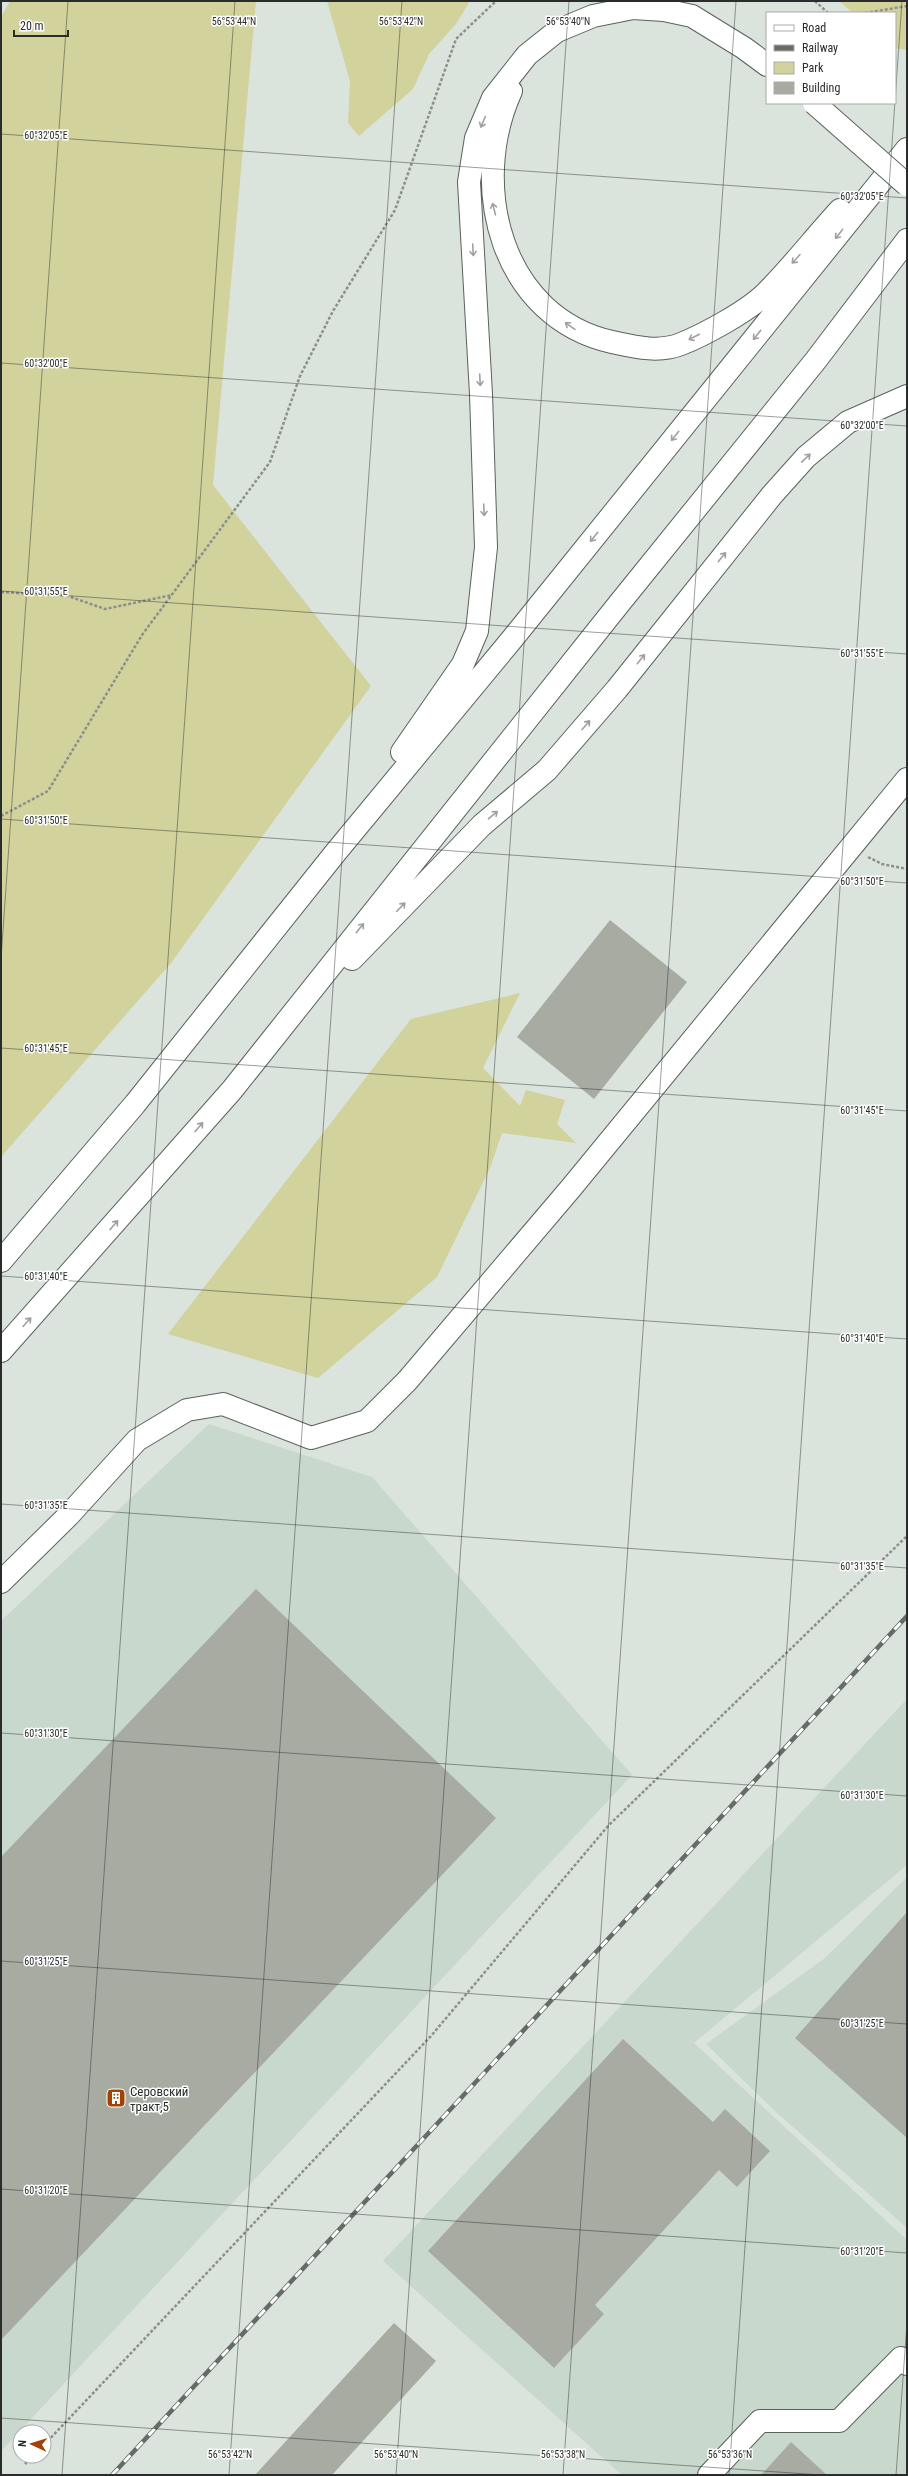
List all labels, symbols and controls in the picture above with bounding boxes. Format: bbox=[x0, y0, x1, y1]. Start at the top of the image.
scale bar bbox=[14, 12, 68, 38]
legend bbox=[766, 12, 896, 104]
text: 56°53'44"N bbox=[212, 16, 256, 27]
text: 56°53'42"N bbox=[379, 16, 423, 27]
text: 56°53'40"N bbox=[546, 16, 590, 27]
text: 20 m bbox=[20, 19, 44, 33]
text: Road bbox=[802, 21, 826, 35]
text: Railway bbox=[802, 41, 838, 55]
text: Park bbox=[802, 61, 824, 75]
text: Building bbox=[802, 81, 840, 95]
one-way arrow bbox=[479, 116, 486, 128]
text: 60°32'05"E bbox=[24, 130, 68, 141]
text: 60°32'05"E bbox=[840, 191, 884, 202]
one-way arrow bbox=[490, 203, 498, 216]
one-way arrow bbox=[834, 228, 843, 239]
one-way arrow bbox=[469, 243, 477, 256]
one-way arrow bbox=[791, 254, 801, 264]
one-way arrow bbox=[565, 322, 576, 330]
one-way arrow bbox=[753, 330, 762, 340]
one-way arrow bbox=[688, 334, 700, 342]
text: 60°32'00"E bbox=[24, 358, 68, 369]
one-way arrow bbox=[476, 373, 483, 386]
text: 60°32'00"E bbox=[840, 420, 884, 431]
one-way arrow bbox=[671, 431, 680, 442]
one-way arrow bbox=[801, 453, 811, 463]
one-way arrow bbox=[480, 503, 487, 516]
one-way arrow bbox=[590, 532, 598, 543]
one-way arrow bbox=[718, 552, 727, 563]
text: 60°31'55"E bbox=[24, 586, 68, 597]
text: 60°31'55"E bbox=[840, 648, 884, 659]
one-way arrow bbox=[637, 653, 645, 664]
one-way arrow bbox=[582, 719, 591, 730]
one-way arrow bbox=[488, 811, 499, 820]
text: 60°31'50"E bbox=[24, 815, 68, 826]
text: 60°31'50"E bbox=[840, 876, 884, 887]
one-way arrow bbox=[396, 902, 406, 912]
one-way arrow bbox=[356, 923, 365, 934]
text: 60°31'45"E bbox=[24, 1043, 68, 1054]
text: 60°31'45"E bbox=[840, 1105, 884, 1116]
one-way arrow bbox=[194, 1122, 204, 1132]
one-way arrow bbox=[109, 1220, 118, 1230]
text: 60°31'40"E bbox=[24, 1271, 68, 1282]
one-way arrow bbox=[22, 1317, 32, 1327]
text: 60°31'40"E bbox=[840, 1333, 884, 1344]
text: 60°31'35"E bbox=[24, 1500, 68, 1511]
text: 60°31'35"E bbox=[840, 1561, 884, 1572]
text: 60°31'30"E bbox=[24, 1728, 68, 1739]
text: 60°31'30"E bbox=[840, 1790, 884, 1801]
text: 60°31'25"E bbox=[24, 1956, 68, 1967]
text: 60°31'25"E bbox=[840, 2018, 884, 2029]
place label: Серовский тракт,5 bbox=[130, 2084, 188, 2114]
building icon: Серовский тракт,5 bbox=[105, 2087, 127, 2109]
text: 60°31'20"E bbox=[24, 2185, 68, 2196]
text: 60°31'20"E bbox=[840, 2246, 884, 2257]
north arrow bbox=[12, 2424, 52, 2464]
text: N bbox=[16, 2439, 29, 2447]
text: 56°53'42"N bbox=[208, 2449, 252, 2460]
text: 56°53'40"N bbox=[374, 2449, 418, 2460]
text: 56°53'38"N bbox=[541, 2449, 585, 2460]
text: 56°53'36"N bbox=[708, 2449, 752, 2460]

